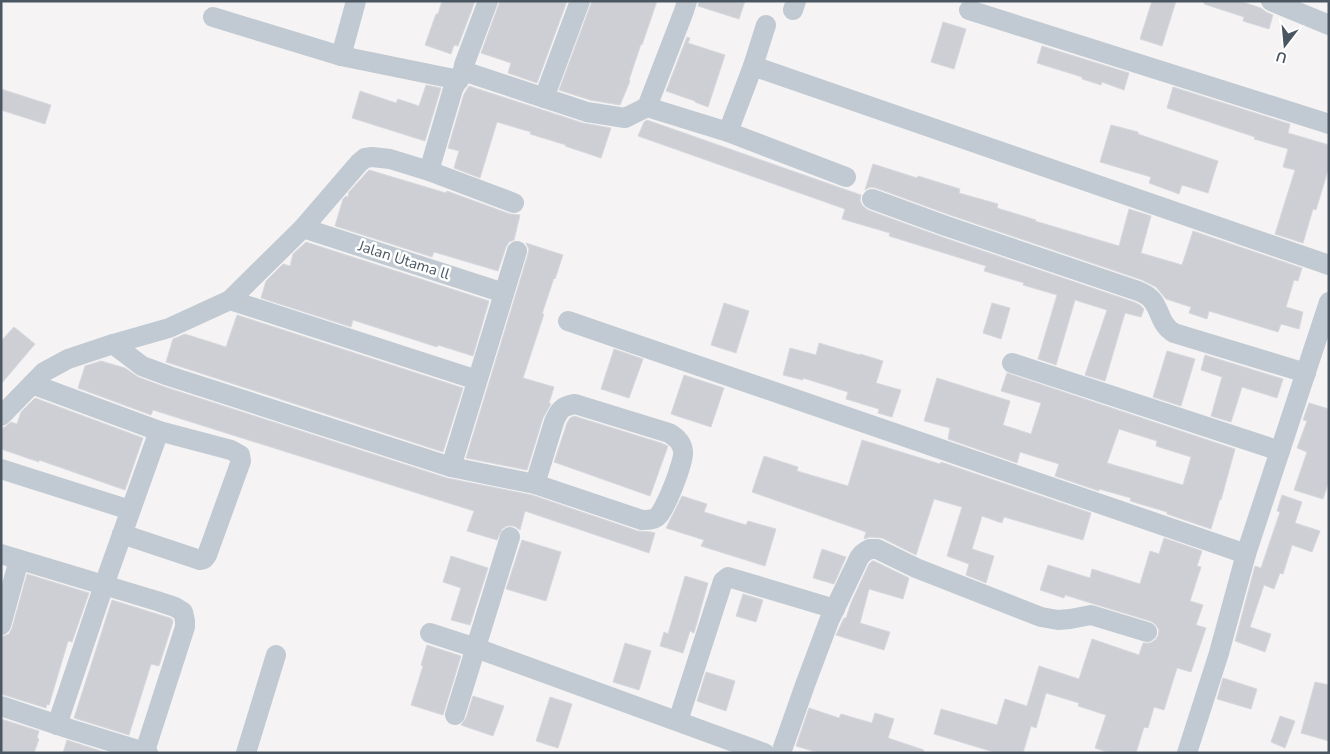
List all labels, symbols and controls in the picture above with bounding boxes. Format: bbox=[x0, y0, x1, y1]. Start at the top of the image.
north arrow bbox=[1260, 20, 1310, 70]
text: U bbox=[1274, 46, 1289, 68]
street label: Jalan Utama ll bbox=[355, 235, 453, 284]

